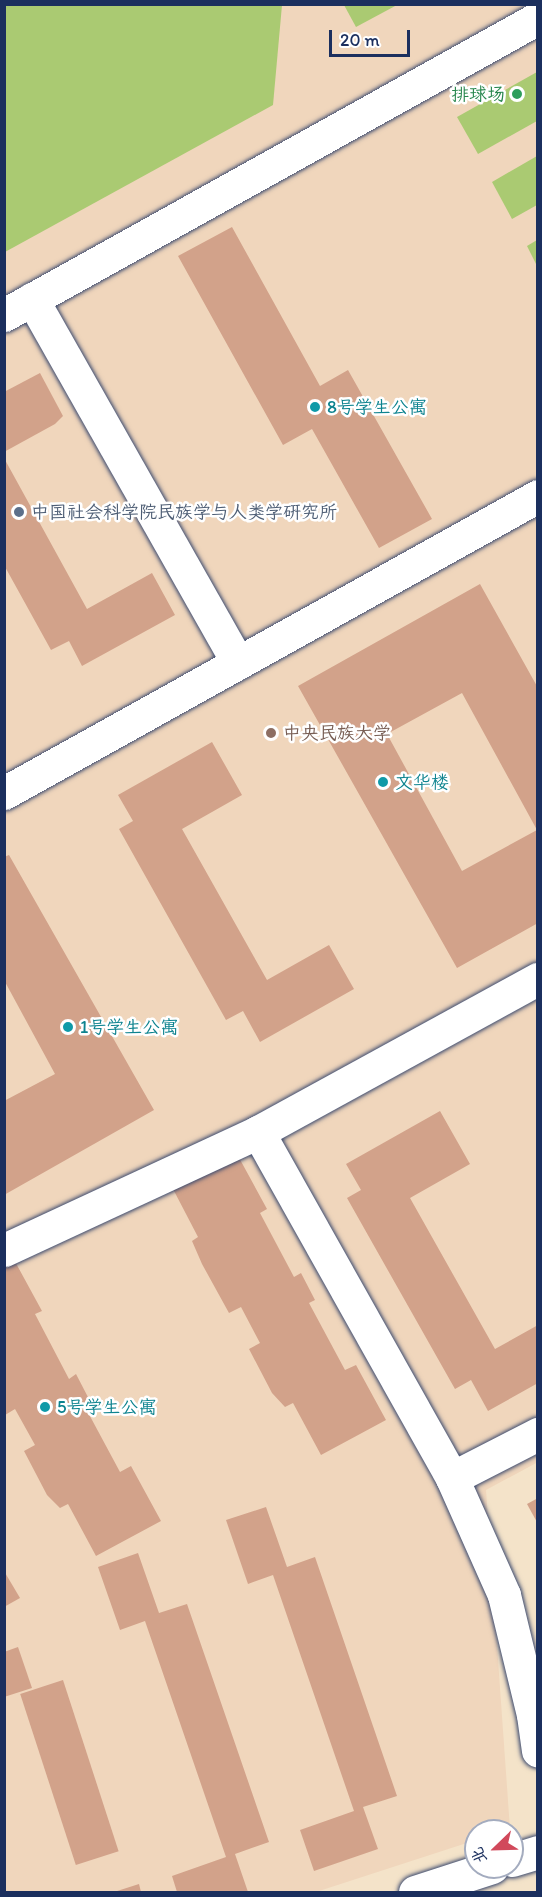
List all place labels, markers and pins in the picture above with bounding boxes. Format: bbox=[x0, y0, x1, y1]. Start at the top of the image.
place label: 排球场 bbox=[451, 83, 505, 105]
marker: 排球场 bbox=[510, 87, 524, 101]
place label: 8号学生公寓 bbox=[327, 396, 427, 418]
marker: 8号学生公寓 bbox=[308, 400, 322, 414]
place label: 中国社会科学院民族学与人类学研究所 bbox=[31, 501, 337, 523]
marker: 中国社会科学院民族学与人类学研究所 bbox=[12, 505, 26, 519]
place label: 中央民族大学 bbox=[283, 722, 391, 744]
marker: 中央民族大学 bbox=[264, 726, 278, 740]
place label: 文华楼 bbox=[395, 771, 449, 793]
marker: 文华楼 bbox=[376, 775, 390, 789]
place label: 1号学生公寓 bbox=[80, 1016, 178, 1038]
marker: 1号学生公寓 bbox=[61, 1020, 75, 1034]
place label: 5号学生公寓 bbox=[57, 1396, 156, 1418]
marker: 5号学生公寓 bbox=[38, 1400, 52, 1414]

